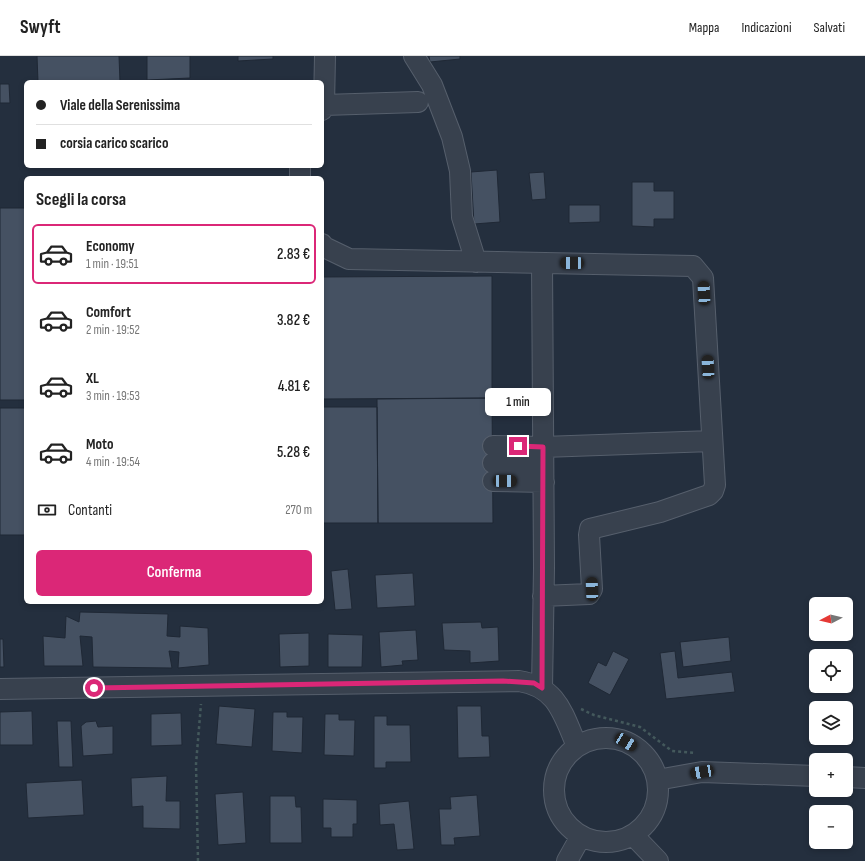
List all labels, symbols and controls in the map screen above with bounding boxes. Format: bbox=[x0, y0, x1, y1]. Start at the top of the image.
text: Swyft bbox=[20, 16, 61, 39]
text: Mappa bbox=[689, 19, 719, 36]
text: Indicazioni bbox=[741, 19, 792, 36]
text: Salvati bbox=[814, 19, 845, 36]
text: Viale della Serenissima bbox=[60, 96, 180, 115]
text: corsia carico scarico bbox=[60, 134, 168, 153]
text: Scegli la corsa bbox=[36, 189, 126, 210]
icon: car bbox=[38, 236, 74, 272]
text: Economy bbox=[86, 237, 135, 256]
text: 2.83 € bbox=[277, 245, 310, 264]
text: 1 min · 19:51 bbox=[86, 256, 138, 272]
car bbox=[560, 257, 584, 269]
car bbox=[697, 281, 711, 305]
icon: car bbox=[38, 302, 74, 338]
text: Comfort bbox=[86, 303, 131, 322]
text: 3.82 € bbox=[277, 311, 310, 330]
text: 2 min · 19:52 bbox=[86, 322, 140, 338]
car bbox=[701, 355, 715, 379]
icon: car bbox=[38, 368, 74, 404]
text: XL bbox=[86, 369, 99, 388]
text: 4.81 € bbox=[278, 377, 310, 396]
text: 3 min · 19:53 bbox=[86, 388, 140, 404]
callout: 1 min bbox=[485, 388, 551, 416]
text: 1 min bbox=[506, 394, 530, 410]
icon: car bbox=[38, 434, 74, 470]
text: Moto bbox=[86, 435, 113, 454]
route end bbox=[509, 437, 527, 455]
text: 5.28 € bbox=[277, 443, 310, 462]
text: 4 min · 19:54 bbox=[86, 454, 140, 470]
car bbox=[493, 475, 517, 487]
icon: cash bbox=[36, 499, 58, 521]
text: Contanti bbox=[68, 501, 112, 520]
text: 270 m bbox=[285, 502, 312, 518]
button: Conferma bbox=[36, 550, 312, 596]
car bbox=[586, 577, 598, 601]
north arrow bbox=[809, 597, 853, 641]
map controls bbox=[809, 597, 853, 849]
button: locate bbox=[809, 649, 853, 693]
route start bbox=[85, 679, 103, 697]
button: layers bbox=[809, 701, 853, 745]
car bbox=[613, 731, 639, 753]
button: + bbox=[809, 753, 853, 797]
car bbox=[689, 764, 715, 780]
button: − bbox=[809, 805, 853, 849]

